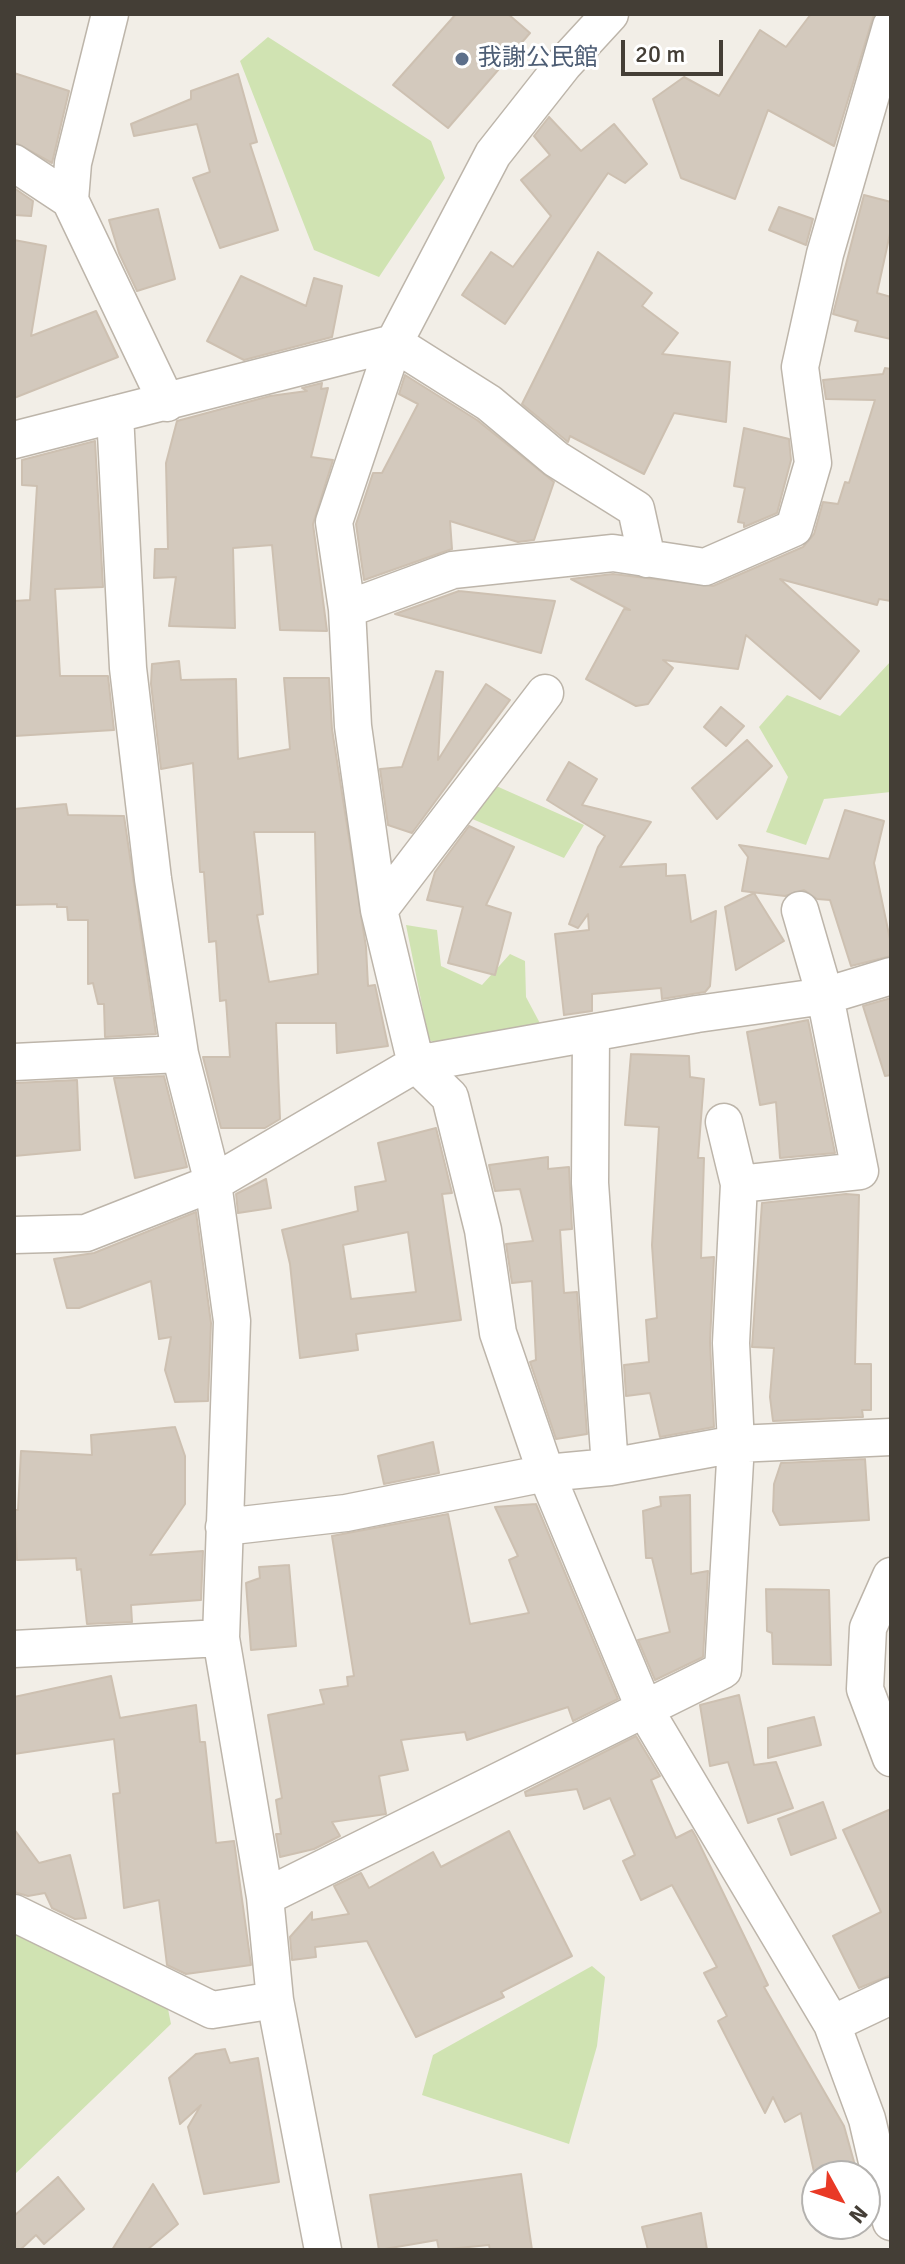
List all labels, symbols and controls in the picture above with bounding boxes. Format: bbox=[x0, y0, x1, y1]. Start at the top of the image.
scale bar bbox=[625, 24, 727, 74]
text: 20 m bbox=[635, 39, 685, 69]
place label: 我謝公民館 bbox=[478, 45, 598, 73]
marker: 我謝公民館 bbox=[453, 50, 471, 68]
north arrow bbox=[801, 2160, 881, 2240]
text: N bbox=[843, 2200, 873, 2229]

